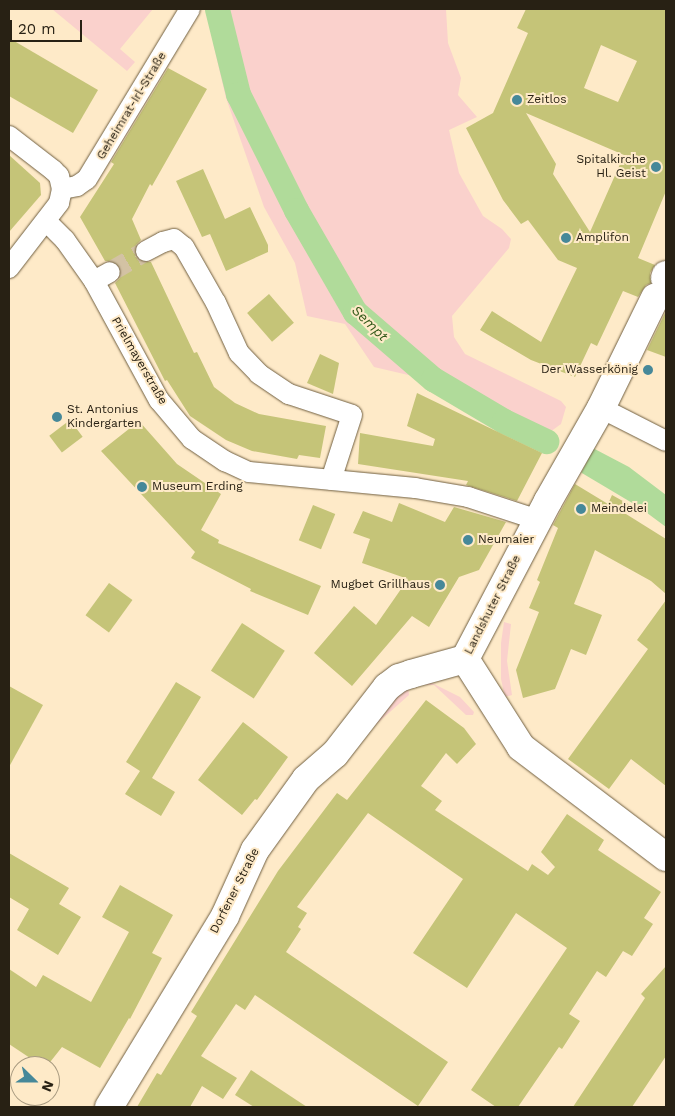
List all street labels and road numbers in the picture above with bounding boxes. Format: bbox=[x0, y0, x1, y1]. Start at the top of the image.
street label: Geheimrat-Irl-Straße bbox=[94, 50, 170, 162]
street label: Prielmayerstraße bbox=[108, 315, 170, 407]
street label: Landshuter Straße bbox=[462, 553, 524, 657]
street label: Dorfener Straße bbox=[207, 846, 263, 936]

